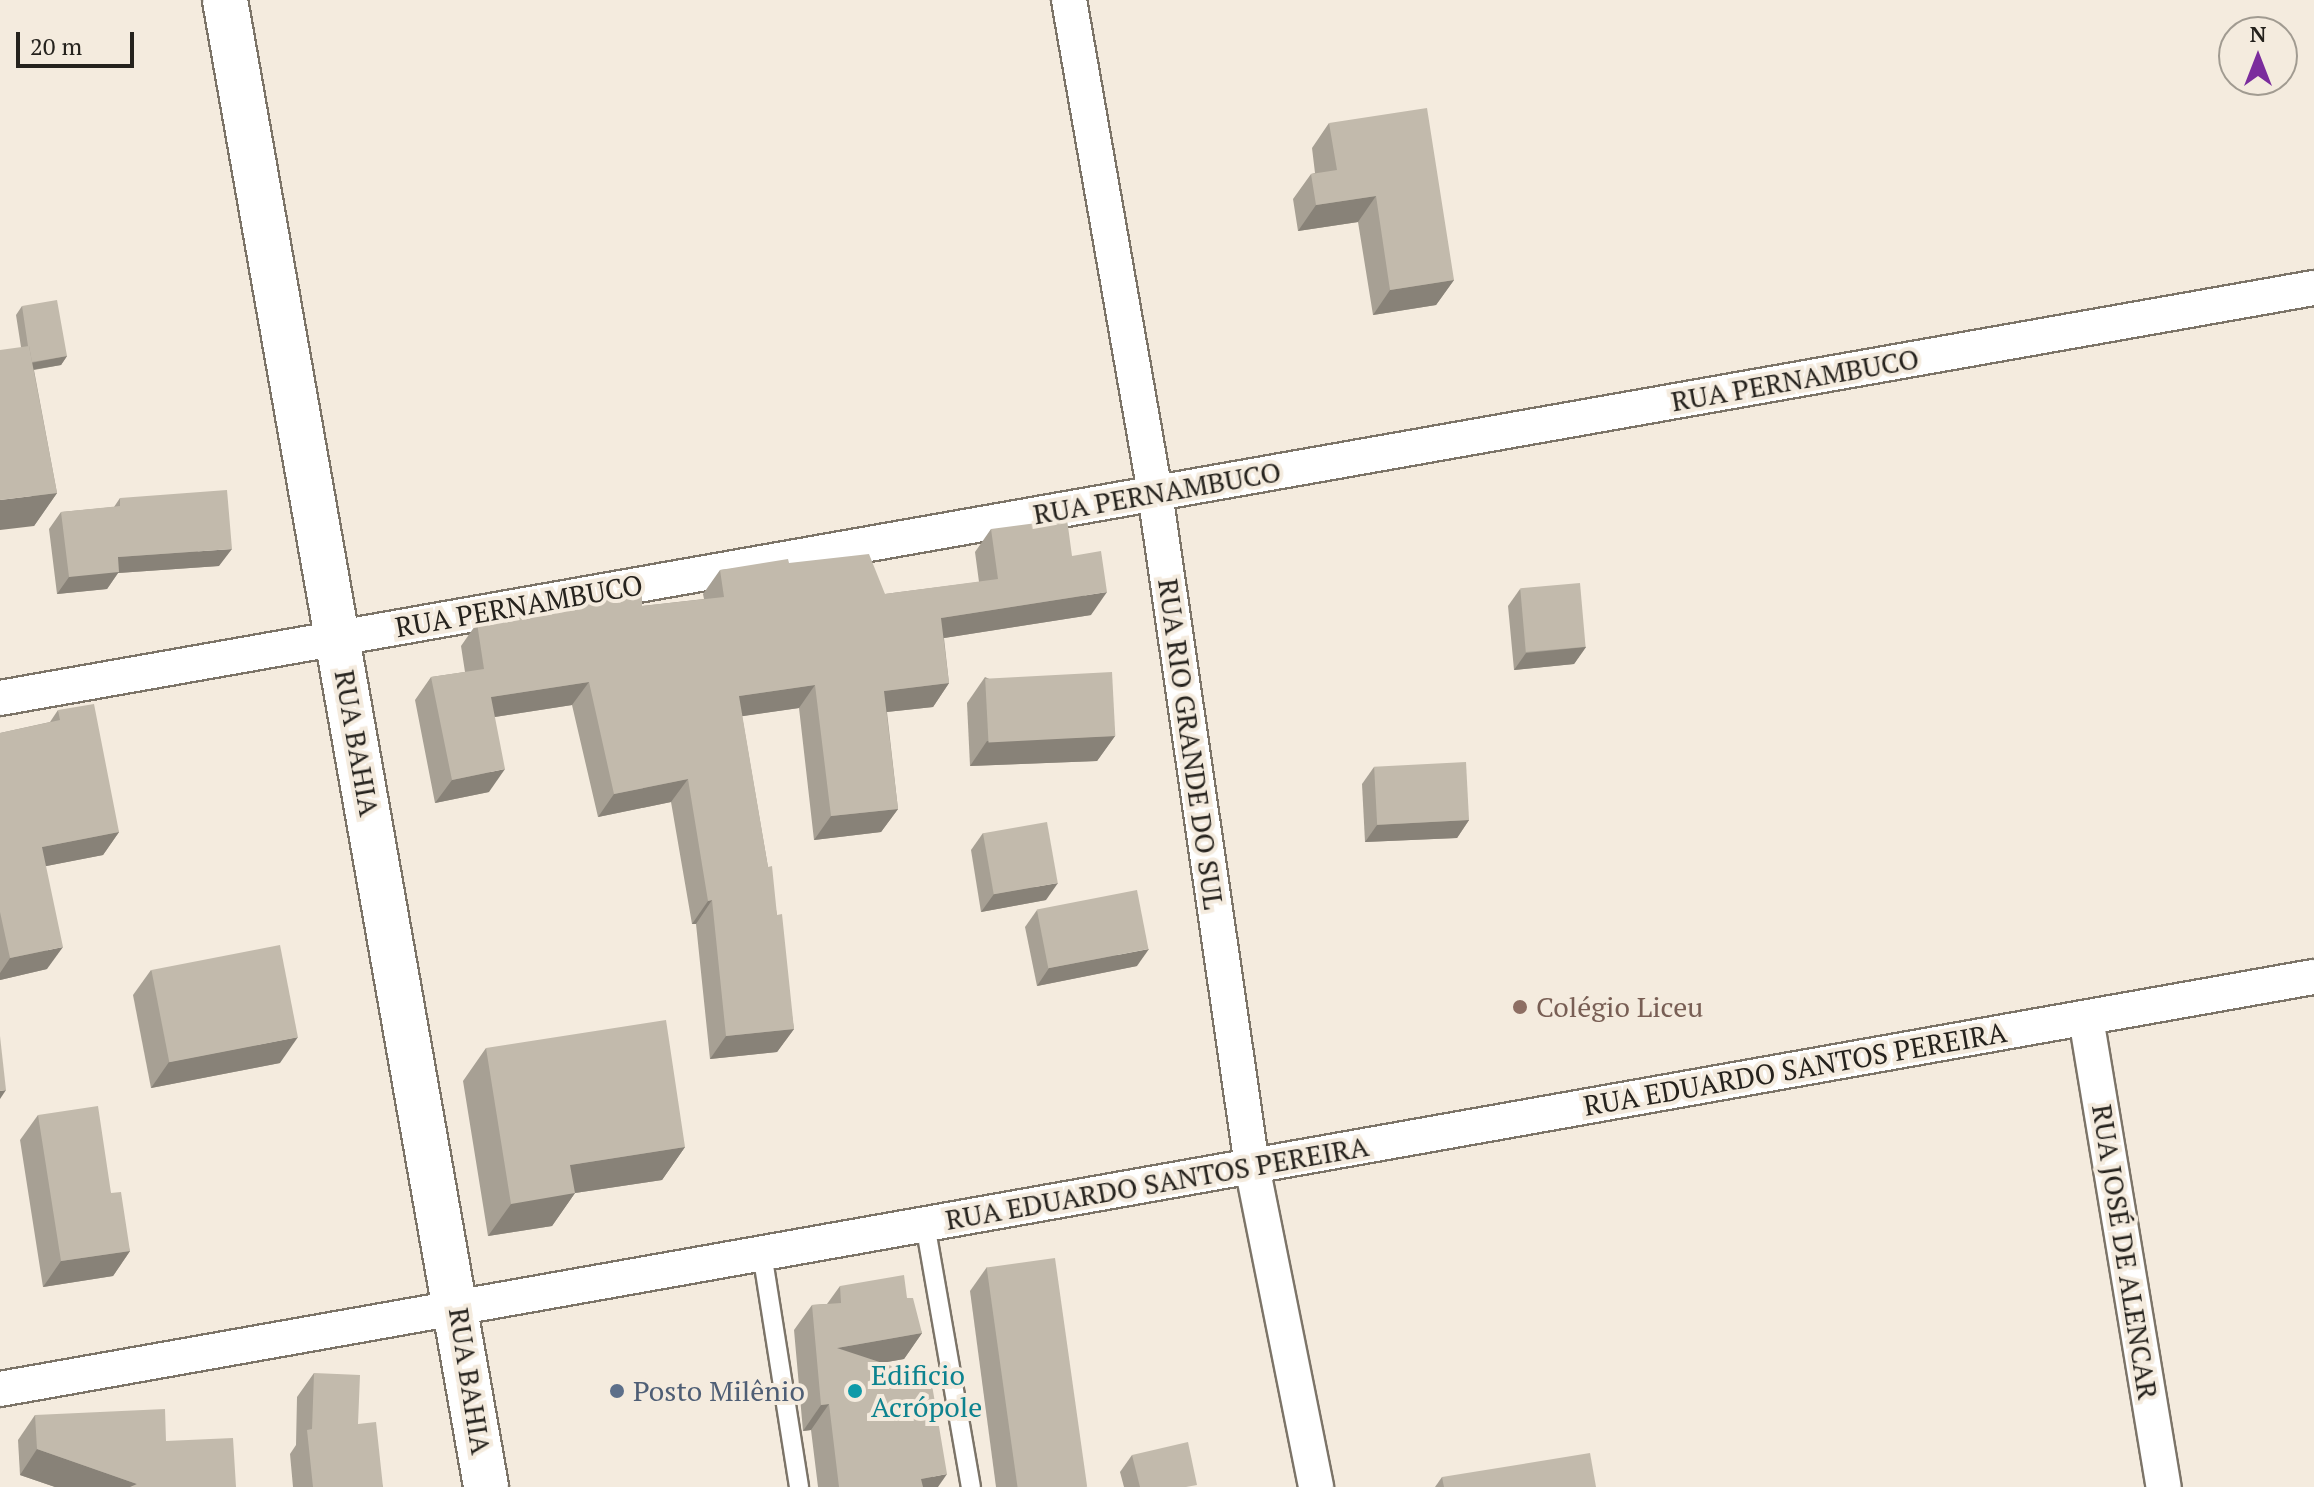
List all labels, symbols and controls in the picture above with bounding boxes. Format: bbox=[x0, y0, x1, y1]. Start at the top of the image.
scale bar bbox=[20, 16, 138, 66]
north arrow bbox=[2218, 16, 2298, 96]
text: N bbox=[2250, 19, 2266, 48]
text: 20 m bbox=[30, 30, 82, 62]
street label: RUA PERNAMBUCO bbox=[1668, 342, 1922, 418]
street label: RUA PERNAMBUCO bbox=[1030, 455, 1284, 531]
street label: RUA PERNAMBUCO bbox=[392, 568, 646, 644]
street label: RUA RIO GRANDE DO SUL bbox=[1151, 576, 1231, 912]
street label: RUA BAHIA bbox=[328, 667, 386, 819]
place label: Colégio Liceu bbox=[1536, 990, 1703, 1024]
marker: Colégio Liceu bbox=[1511, 998, 1529, 1016]
street label: RUA EDUARDO SANTOS PEREIRA bbox=[1581, 1015, 2009, 1123]
street label: RUA JOSÉ DE ALENCAR bbox=[2085, 1101, 2165, 1403]
street label: RUA EDUARDO SANTOS PEREIRA bbox=[943, 1129, 1371, 1237]
street label: RUA BAHIA bbox=[442, 1305, 498, 1457]
place label: Edificio Acrópole bbox=[871, 1358, 982, 1424]
place label: Posto Milênio bbox=[633, 1374, 805, 1408]
marker: Posto Milênio bbox=[608, 1382, 626, 1400]
marker: Edificio Acrópole bbox=[846, 1382, 864, 1400]

